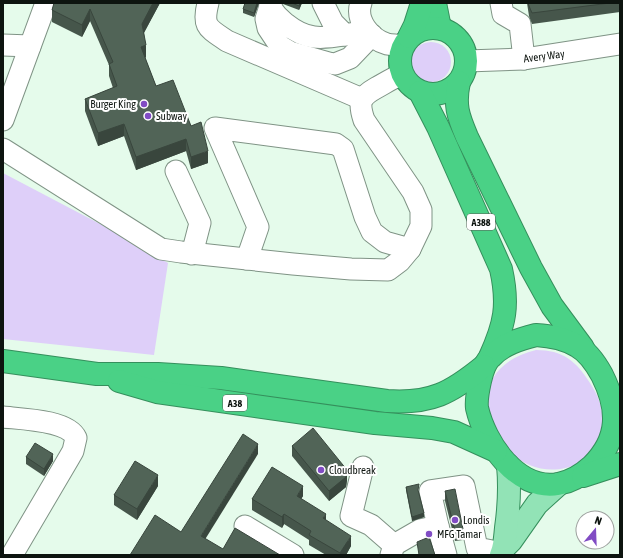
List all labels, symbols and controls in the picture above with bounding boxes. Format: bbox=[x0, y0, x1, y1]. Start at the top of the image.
street label: Avery Way bbox=[523, 47, 566, 64]
place label: Burger King bbox=[90, 98, 136, 110]
marker: Burger King bbox=[139, 99, 149, 109]
place label: Subway bbox=[156, 110, 188, 122]
marker: Subway bbox=[143, 111, 153, 121]
road number: A388 bbox=[467, 214, 495, 230]
road number: A38 bbox=[223, 395, 247, 411]
place label: Cloudbreak bbox=[329, 464, 376, 476]
marker: Cloudbreak bbox=[316, 465, 326, 475]
north arrow bbox=[575, 510, 615, 550]
place label: Londis bbox=[463, 514, 490, 526]
text: N bbox=[593, 514, 603, 527]
marker: Londis bbox=[450, 515, 460, 525]
place label: MFG Tamar bbox=[437, 528, 482, 540]
marker: MFG Tamar bbox=[424, 529, 434, 539]

